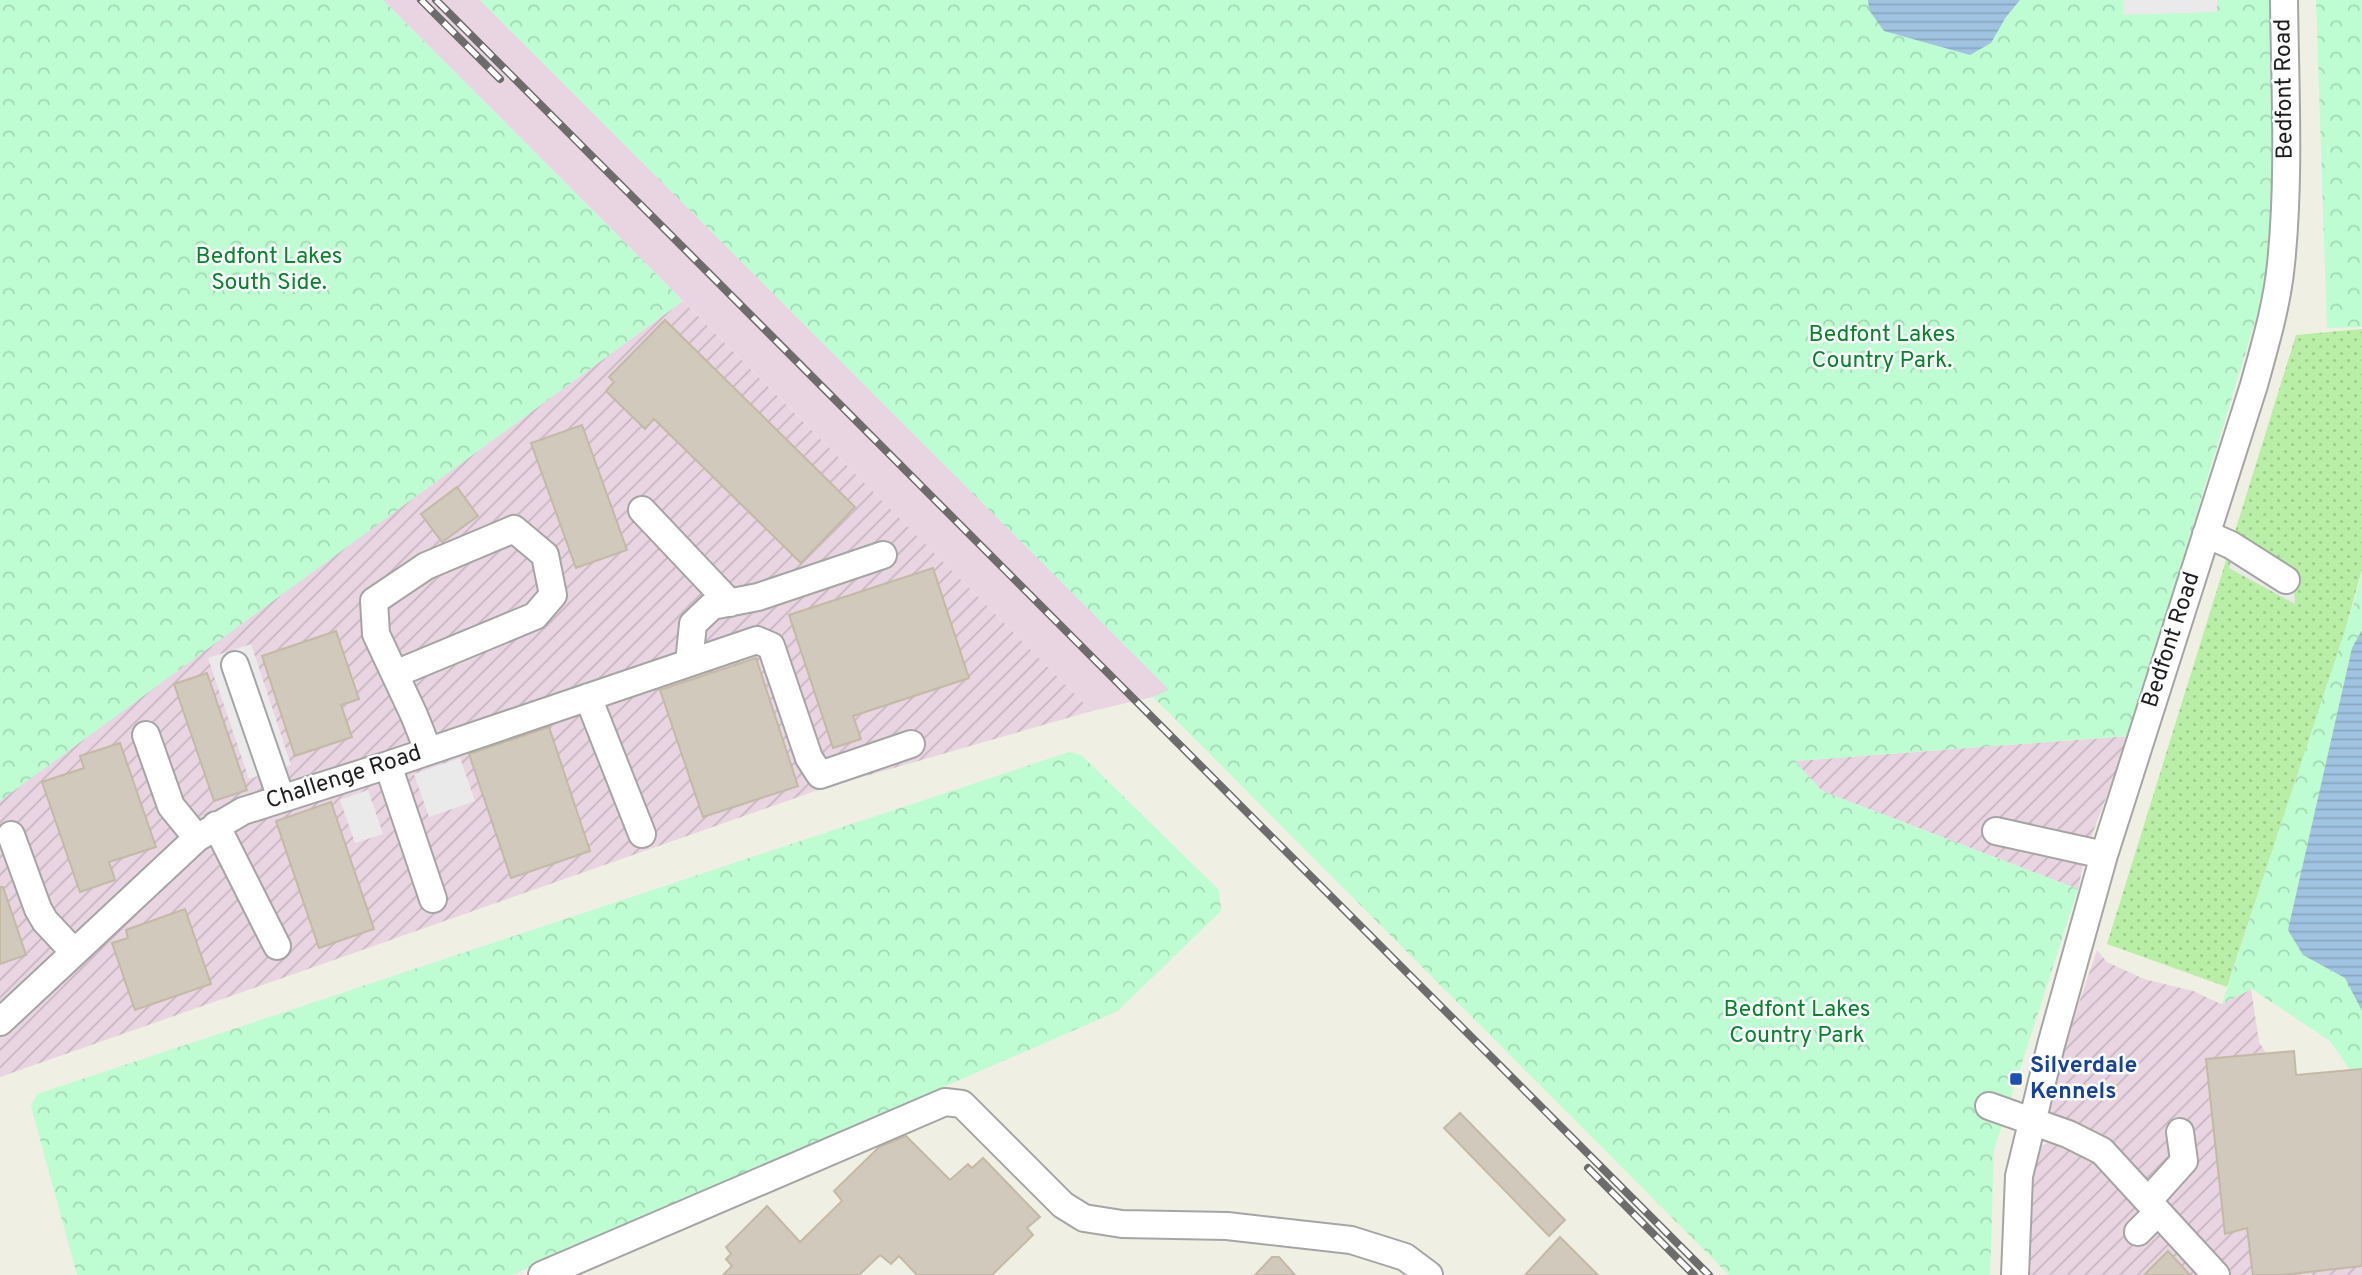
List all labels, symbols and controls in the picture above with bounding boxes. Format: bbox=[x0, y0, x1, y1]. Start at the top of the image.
street label: Bedfont Road bbox=[2269, 18, 2301, 160]
park label: Bedfont Lakes South Side. bbox=[196, 243, 342, 298]
park label: Bedfont Lakes Country Park. bbox=[1809, 321, 1955, 376]
street label: Bedfont Road bbox=[2136, 569, 2208, 711]
street label: Challenge Road bbox=[263, 739, 425, 817]
park label: Bedfont Lakes Country Park bbox=[1724, 996, 1870, 1051]
place label: Silverdale Kennels bbox=[2030, 1052, 2137, 1107]
marker: Silverdale Kennels bbox=[2008, 1071, 2024, 1087]

